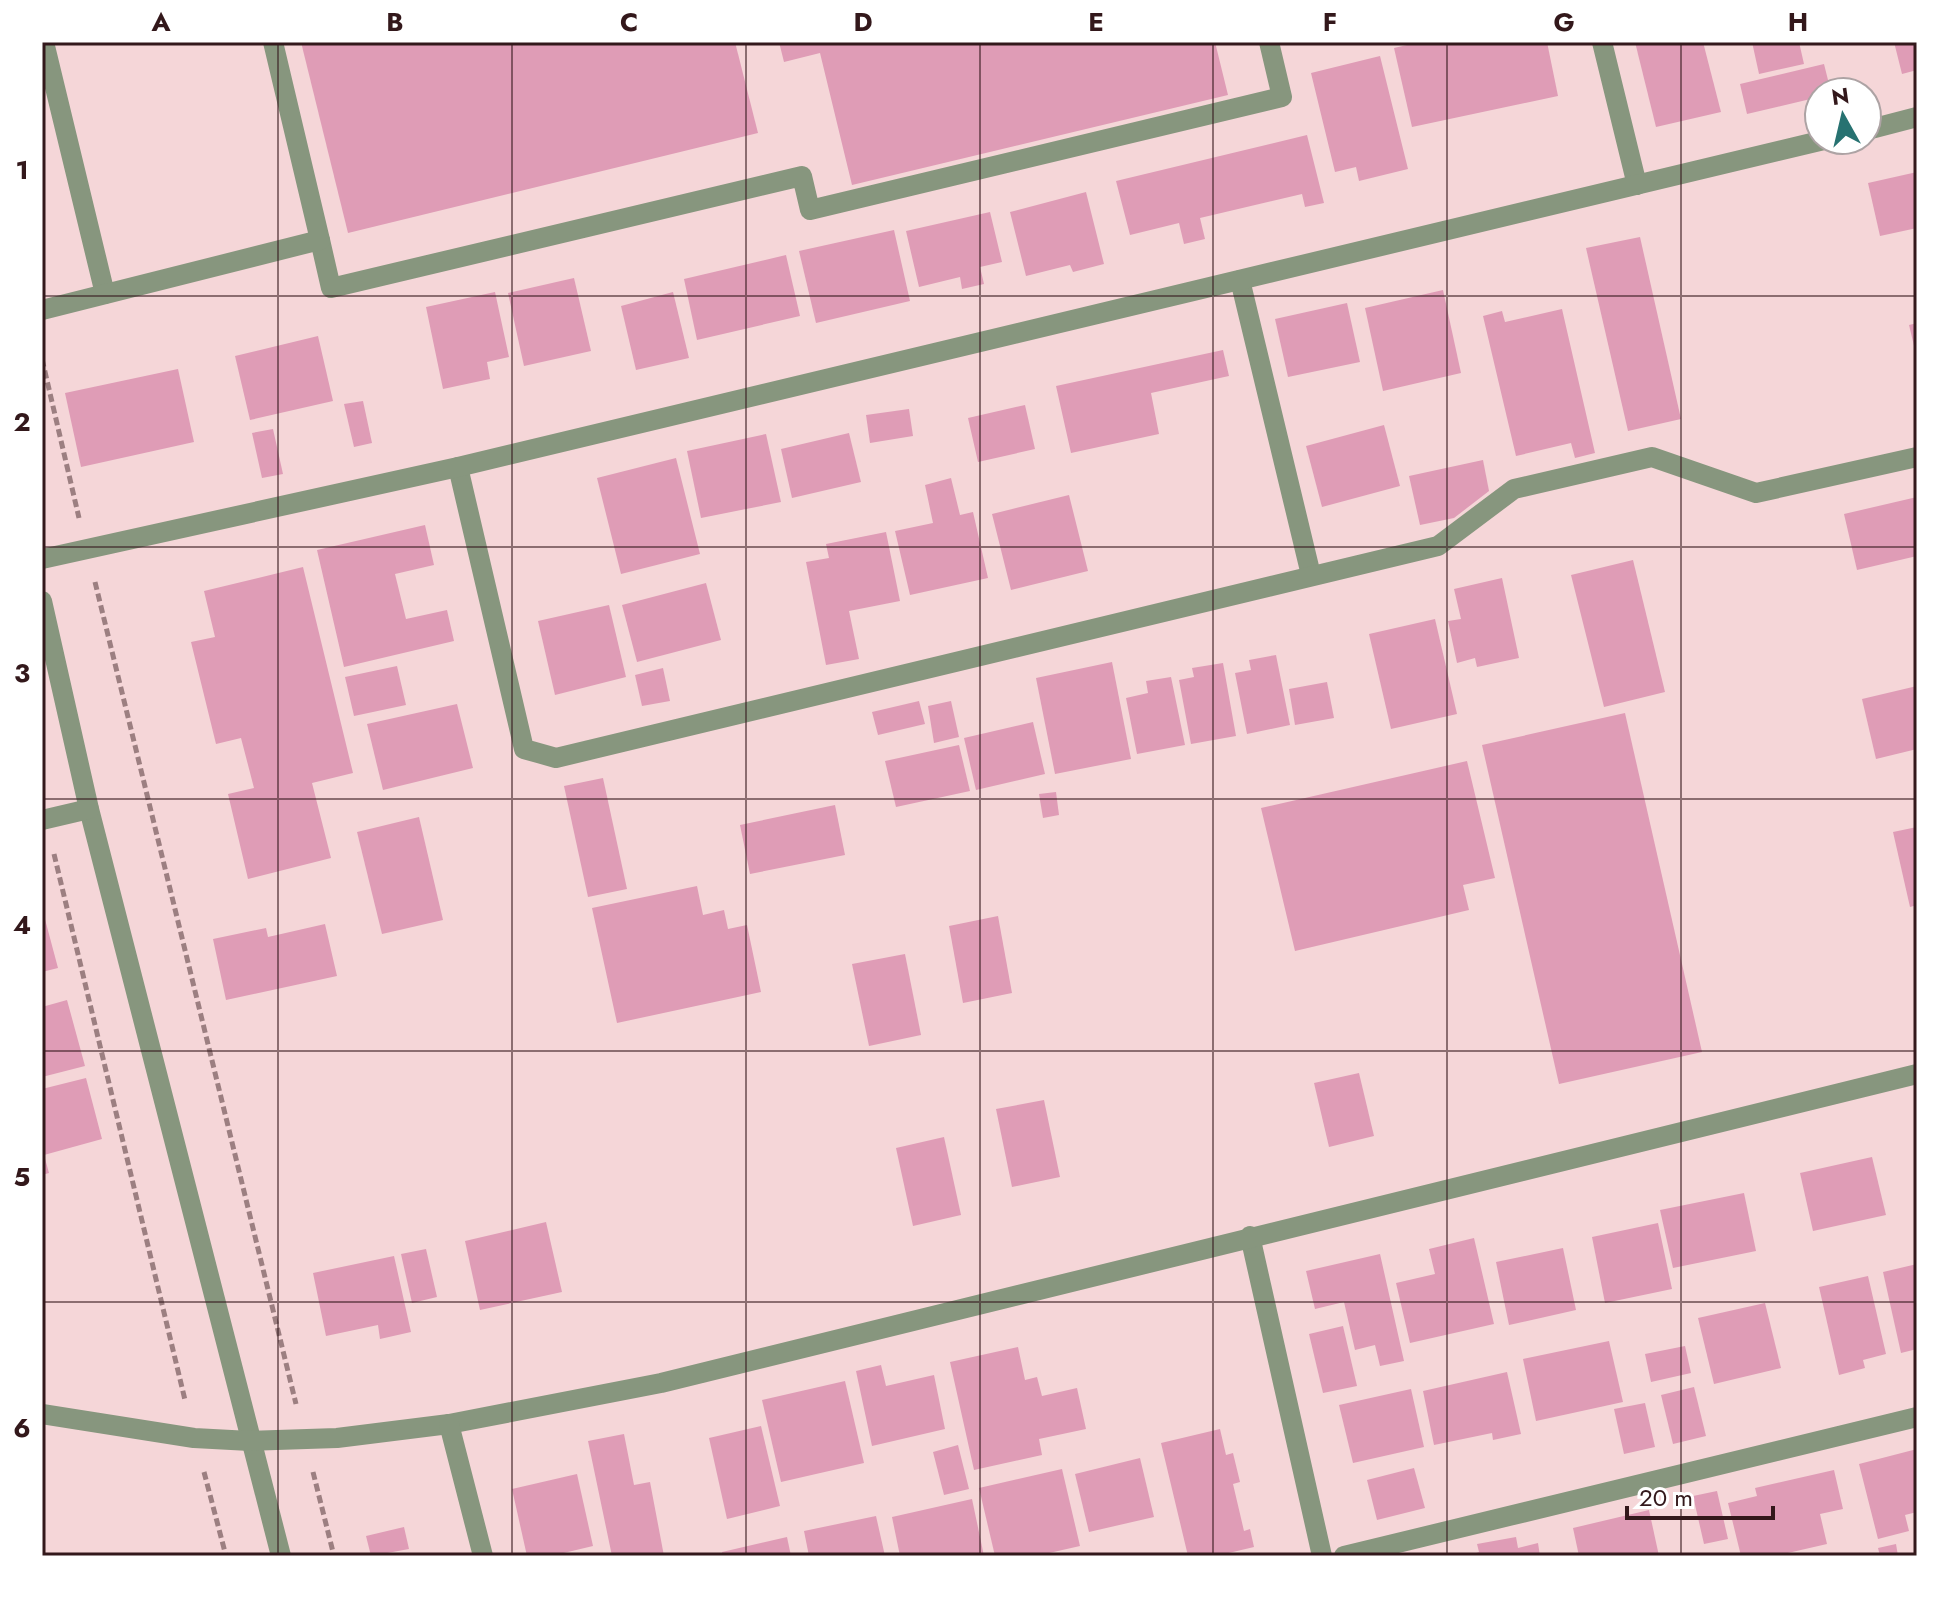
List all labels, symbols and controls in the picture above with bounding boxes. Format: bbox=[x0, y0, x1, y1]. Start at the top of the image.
text: A bbox=[150, 3, 171, 41]
text: B bbox=[386, 3, 404, 41]
text: C bbox=[620, 3, 638, 41]
text: D bbox=[853, 3, 873, 41]
text: E bbox=[1088, 3, 1104, 41]
text: F bbox=[1323, 3, 1337, 41]
text: G bbox=[1553, 3, 1575, 41]
text: H bbox=[1788, 3, 1808, 41]
north arrow bbox=[1803, 76, 1883, 156]
text: N bbox=[1829, 79, 1851, 113]
text: 1 bbox=[15, 151, 29, 189]
text: 2 bbox=[13, 403, 31, 441]
text: 3 bbox=[14, 654, 30, 692]
text: 4 bbox=[13, 906, 31, 944]
text: 5 bbox=[14, 1158, 30, 1196]
text: 6 bbox=[13, 1409, 31, 1447]
scale bar bbox=[1627, 1470, 1773, 1520]
text: 20 m bbox=[1639, 1480, 1693, 1515]

